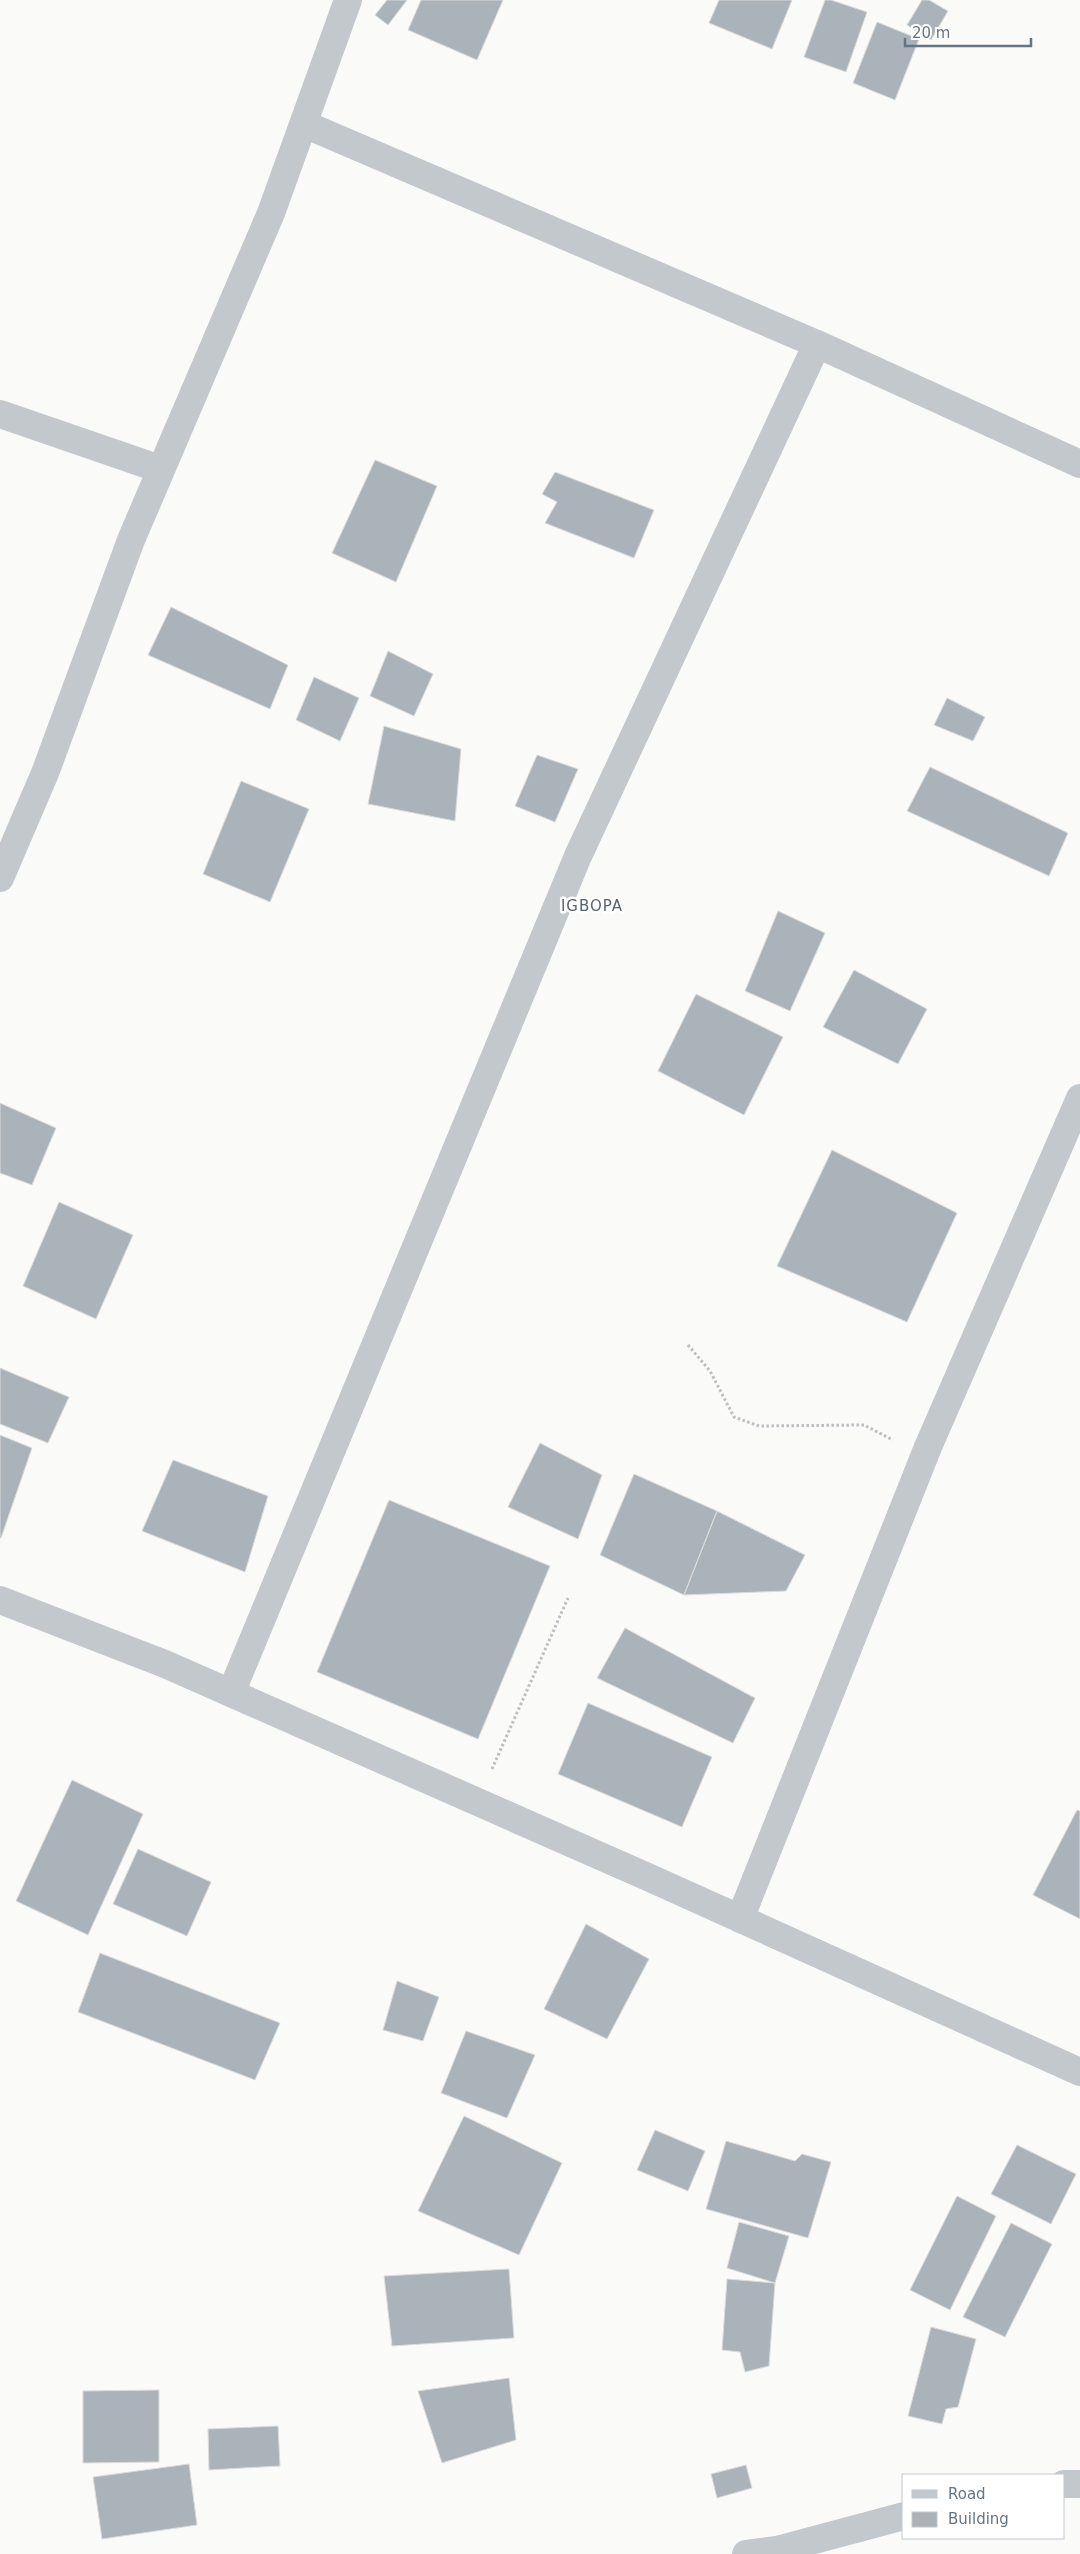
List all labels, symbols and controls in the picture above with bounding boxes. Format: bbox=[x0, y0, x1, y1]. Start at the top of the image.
scale bar bbox=[905, 15, 1031, 47]
text: 20 m bbox=[912, 24, 950, 42]
district label: IGBOPA bbox=[561, 897, 623, 915]
legend bbox=[902, 2474, 1065, 2539]
text: Road bbox=[948, 2485, 986, 2503]
text: Building bbox=[948, 2510, 1009, 2528]

